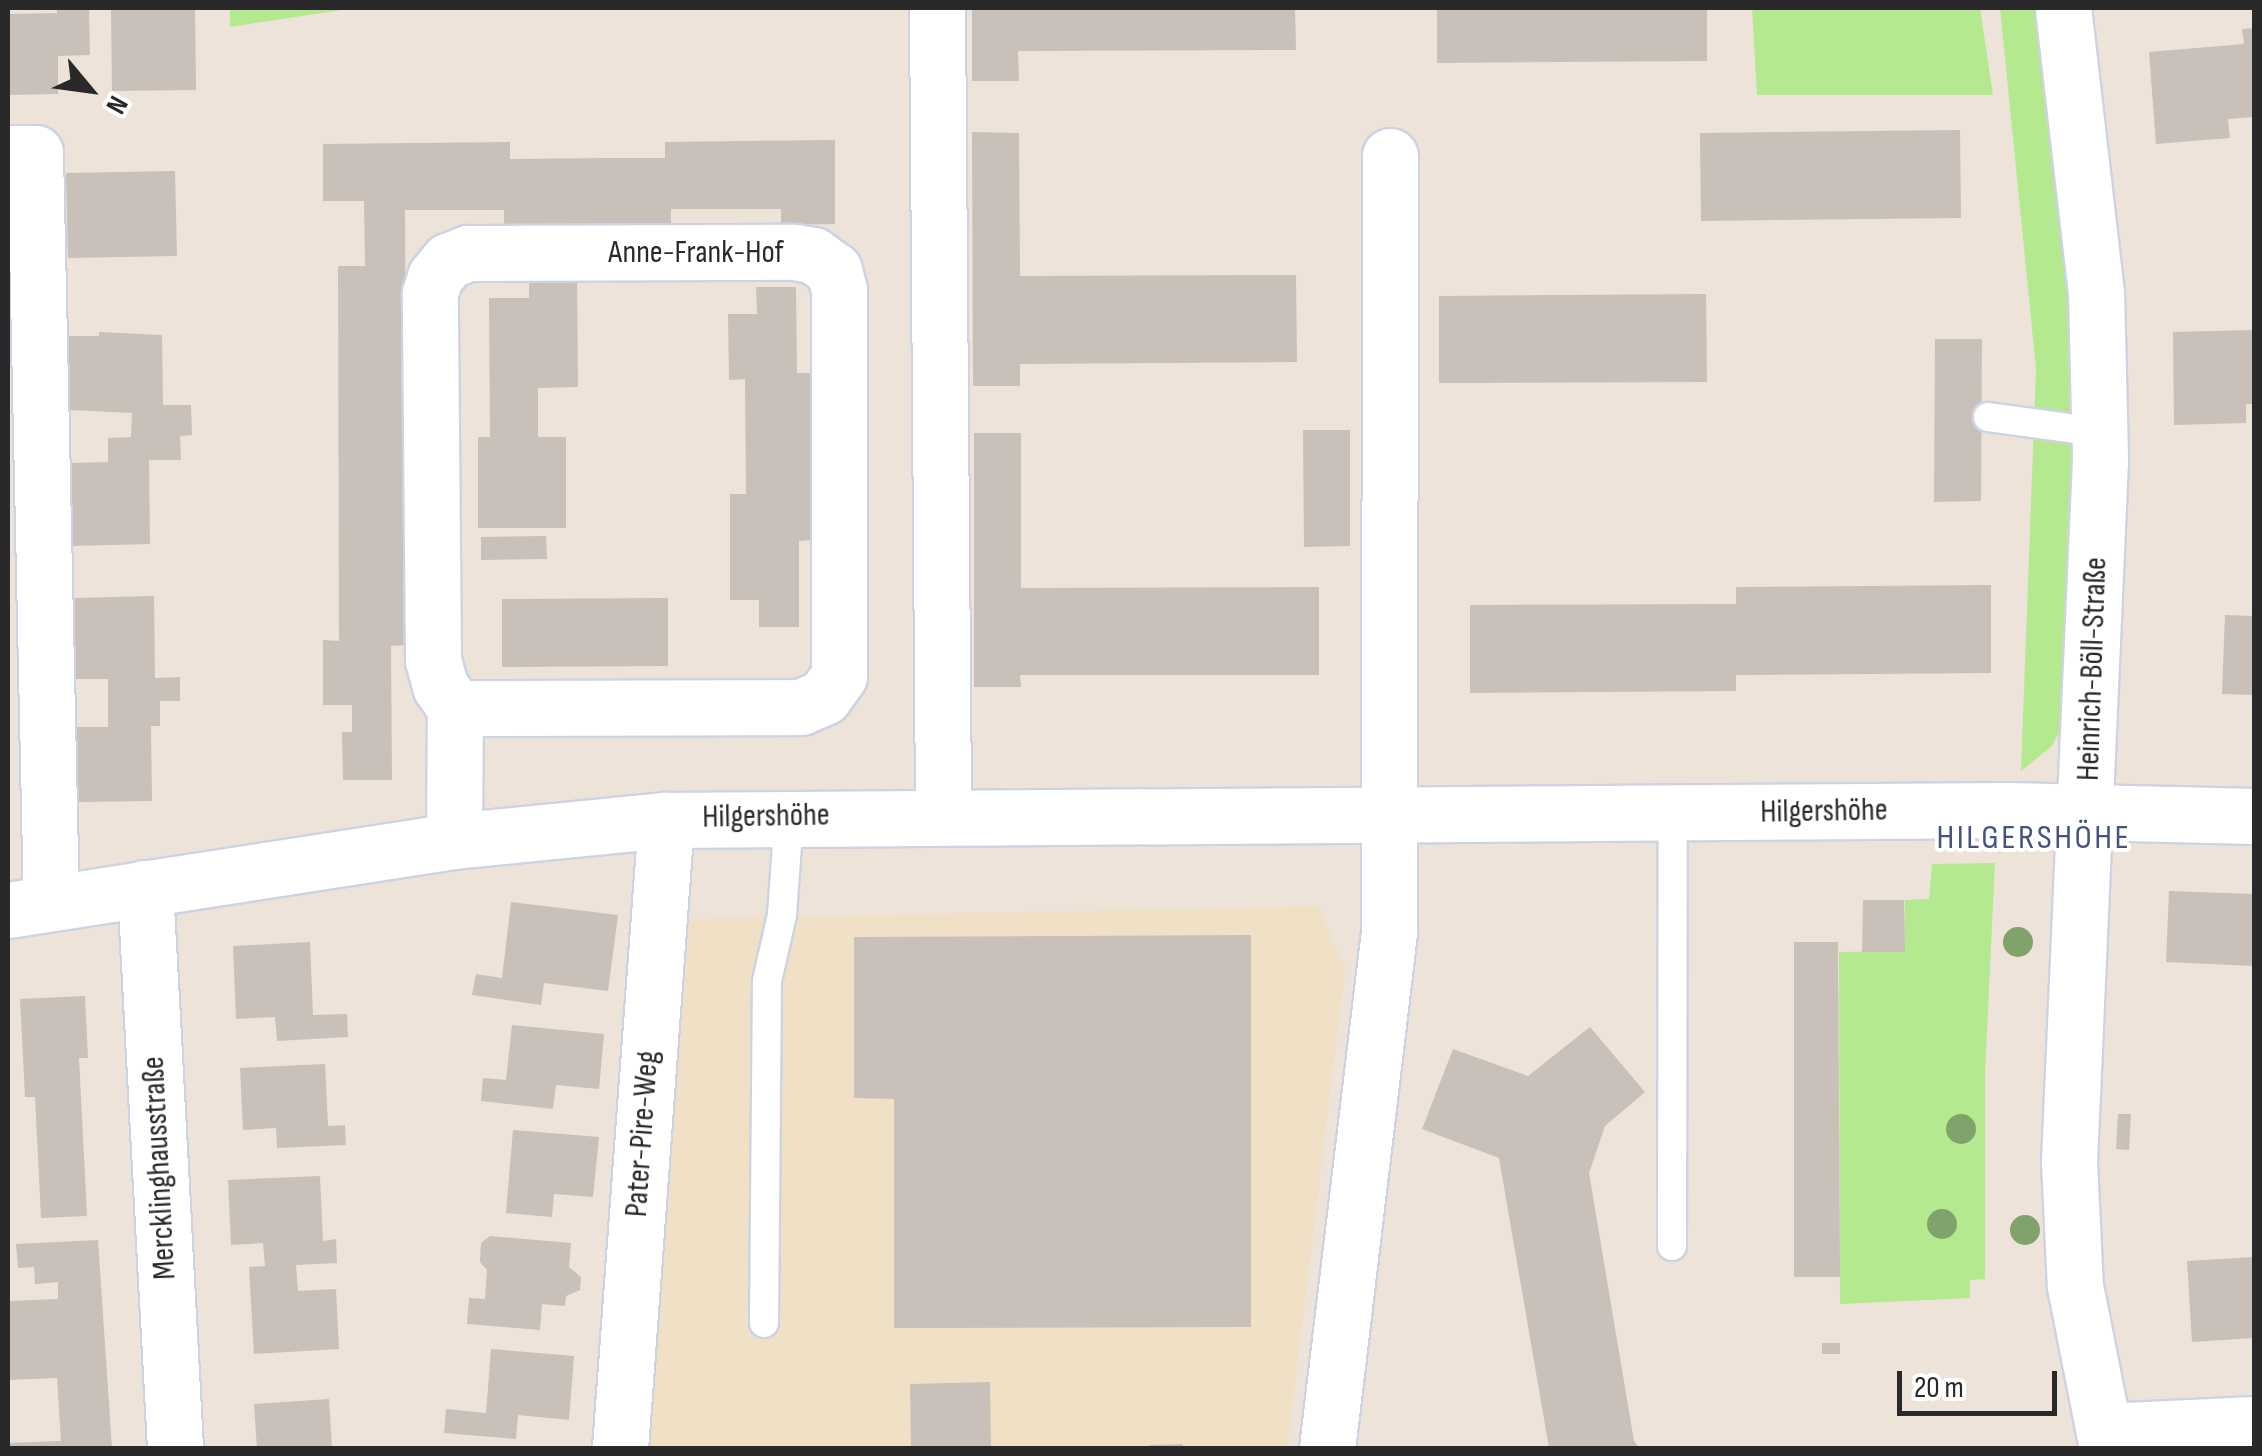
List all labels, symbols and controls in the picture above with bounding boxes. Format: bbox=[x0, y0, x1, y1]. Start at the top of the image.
north arrow bbox=[40, 40, 140, 140]
text: N bbox=[99, 90, 135, 119]
street label: Anne-Frank-Hof bbox=[608, 234, 784, 272]
street label: Heinrich-Böll-Straße bbox=[2070, 556, 2116, 782]
street label: Hilgershöhe bbox=[1760, 792, 1888, 832]
street label: Hilgershöhe bbox=[702, 797, 830, 837]
district label: HILGERSHÖHE bbox=[1936, 817, 2132, 859]
street label: Pater-Pire-Weg bbox=[618, 1050, 668, 1218]
street label: Mercklinghausstraße bbox=[135, 1055, 185, 1281]
scale bar bbox=[1902, 1351, 2062, 1413]
text: 20 m bbox=[1914, 1370, 1964, 1406]

